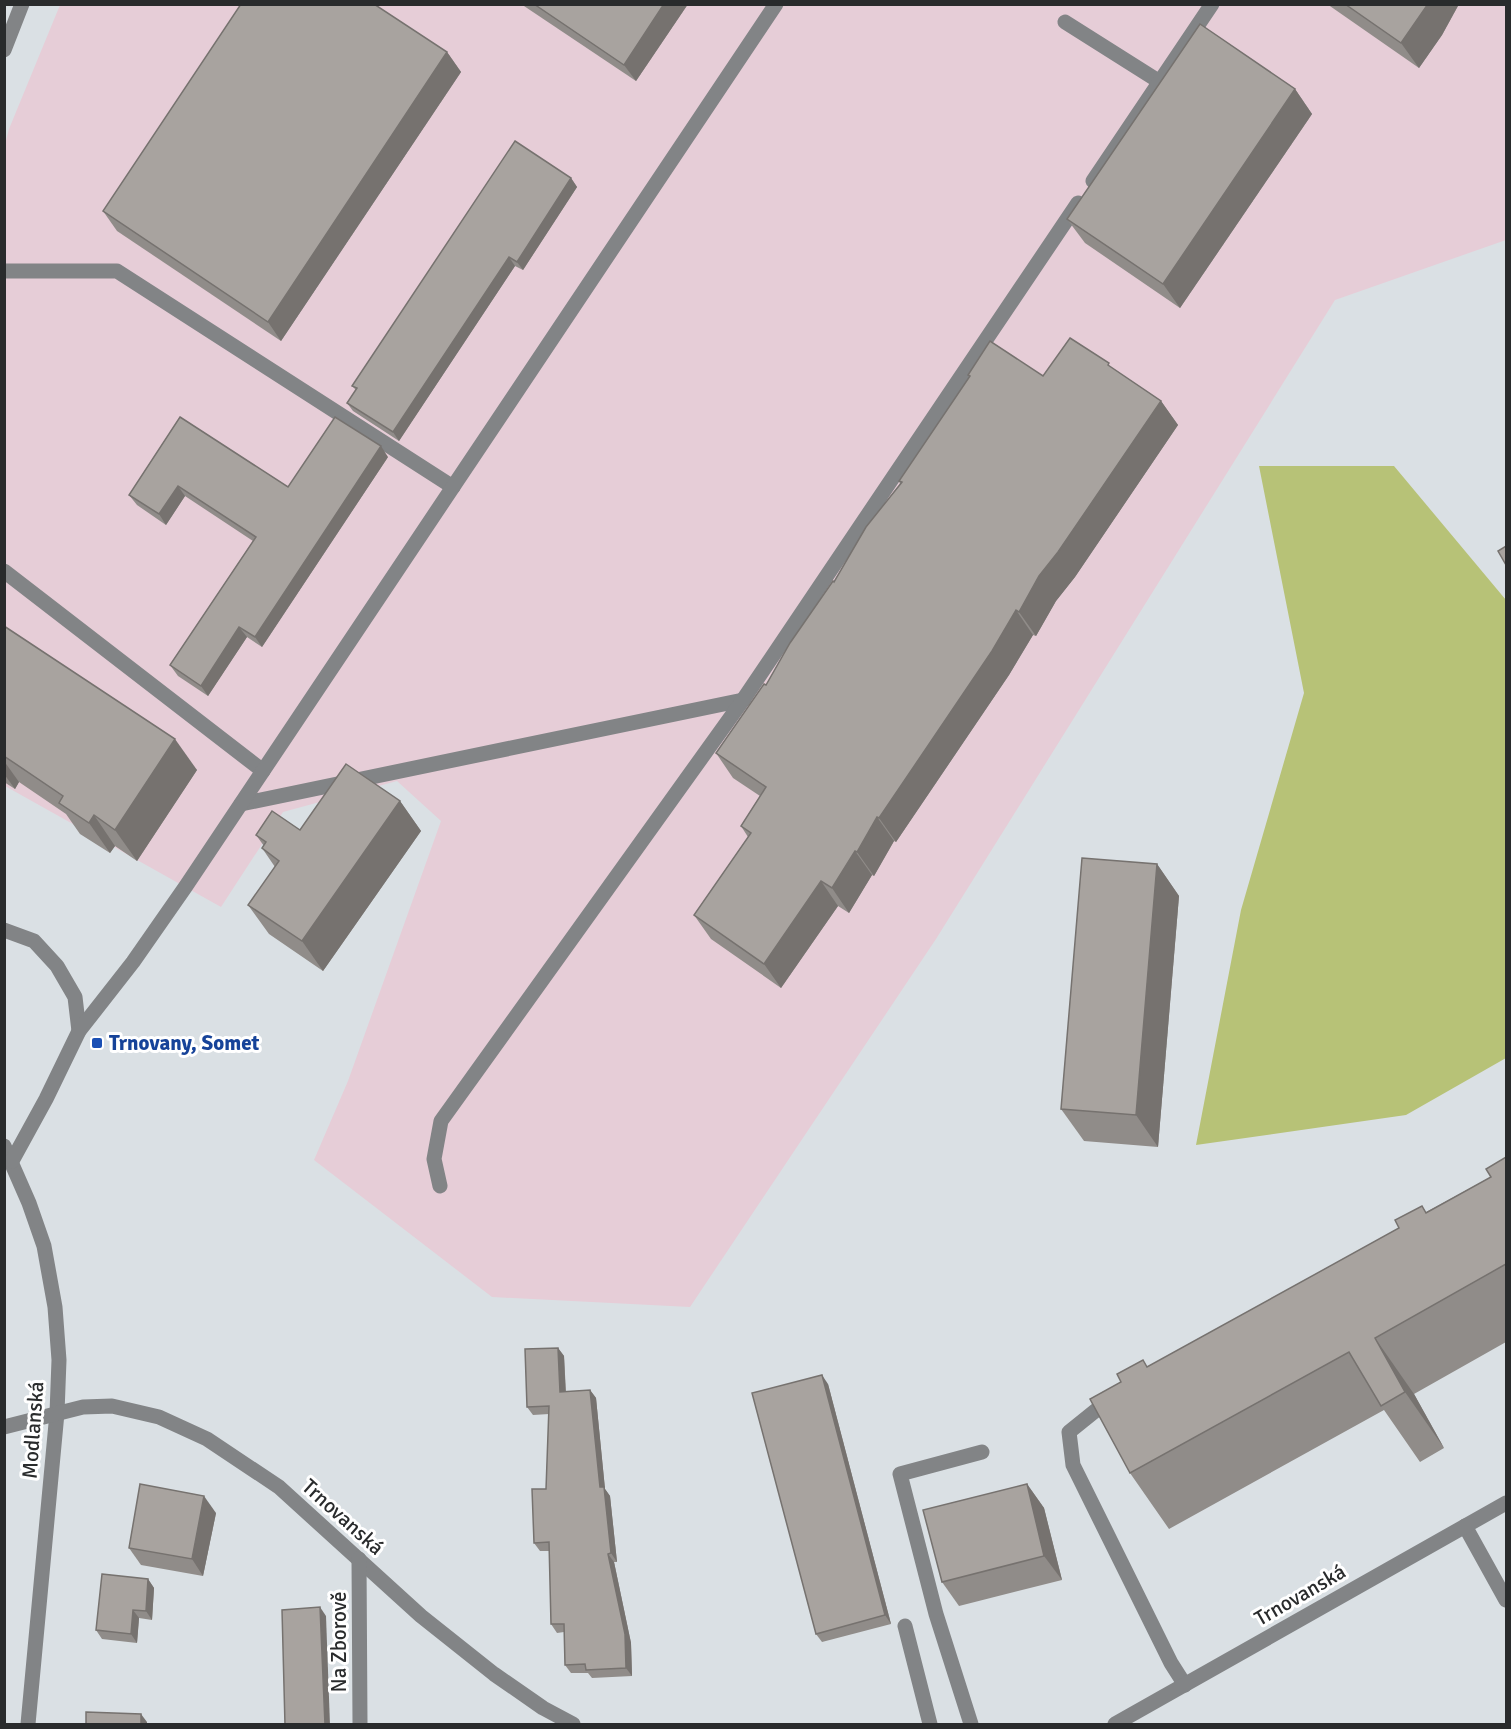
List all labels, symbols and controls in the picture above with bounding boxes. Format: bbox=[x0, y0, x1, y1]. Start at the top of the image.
place label: Trnovany, Somet bbox=[109, 1030, 260, 1056]
marker: Trnovany, Somet bbox=[90, 1036, 104, 1050]
street label: Modlanská bbox=[17, 1380, 49, 1480]
street label: Trnovanská bbox=[297, 1473, 389, 1561]
street label: Trnovanská bbox=[1250, 1558, 1350, 1632]
street label: Na Zborově bbox=[326, 1591, 352, 1693]

